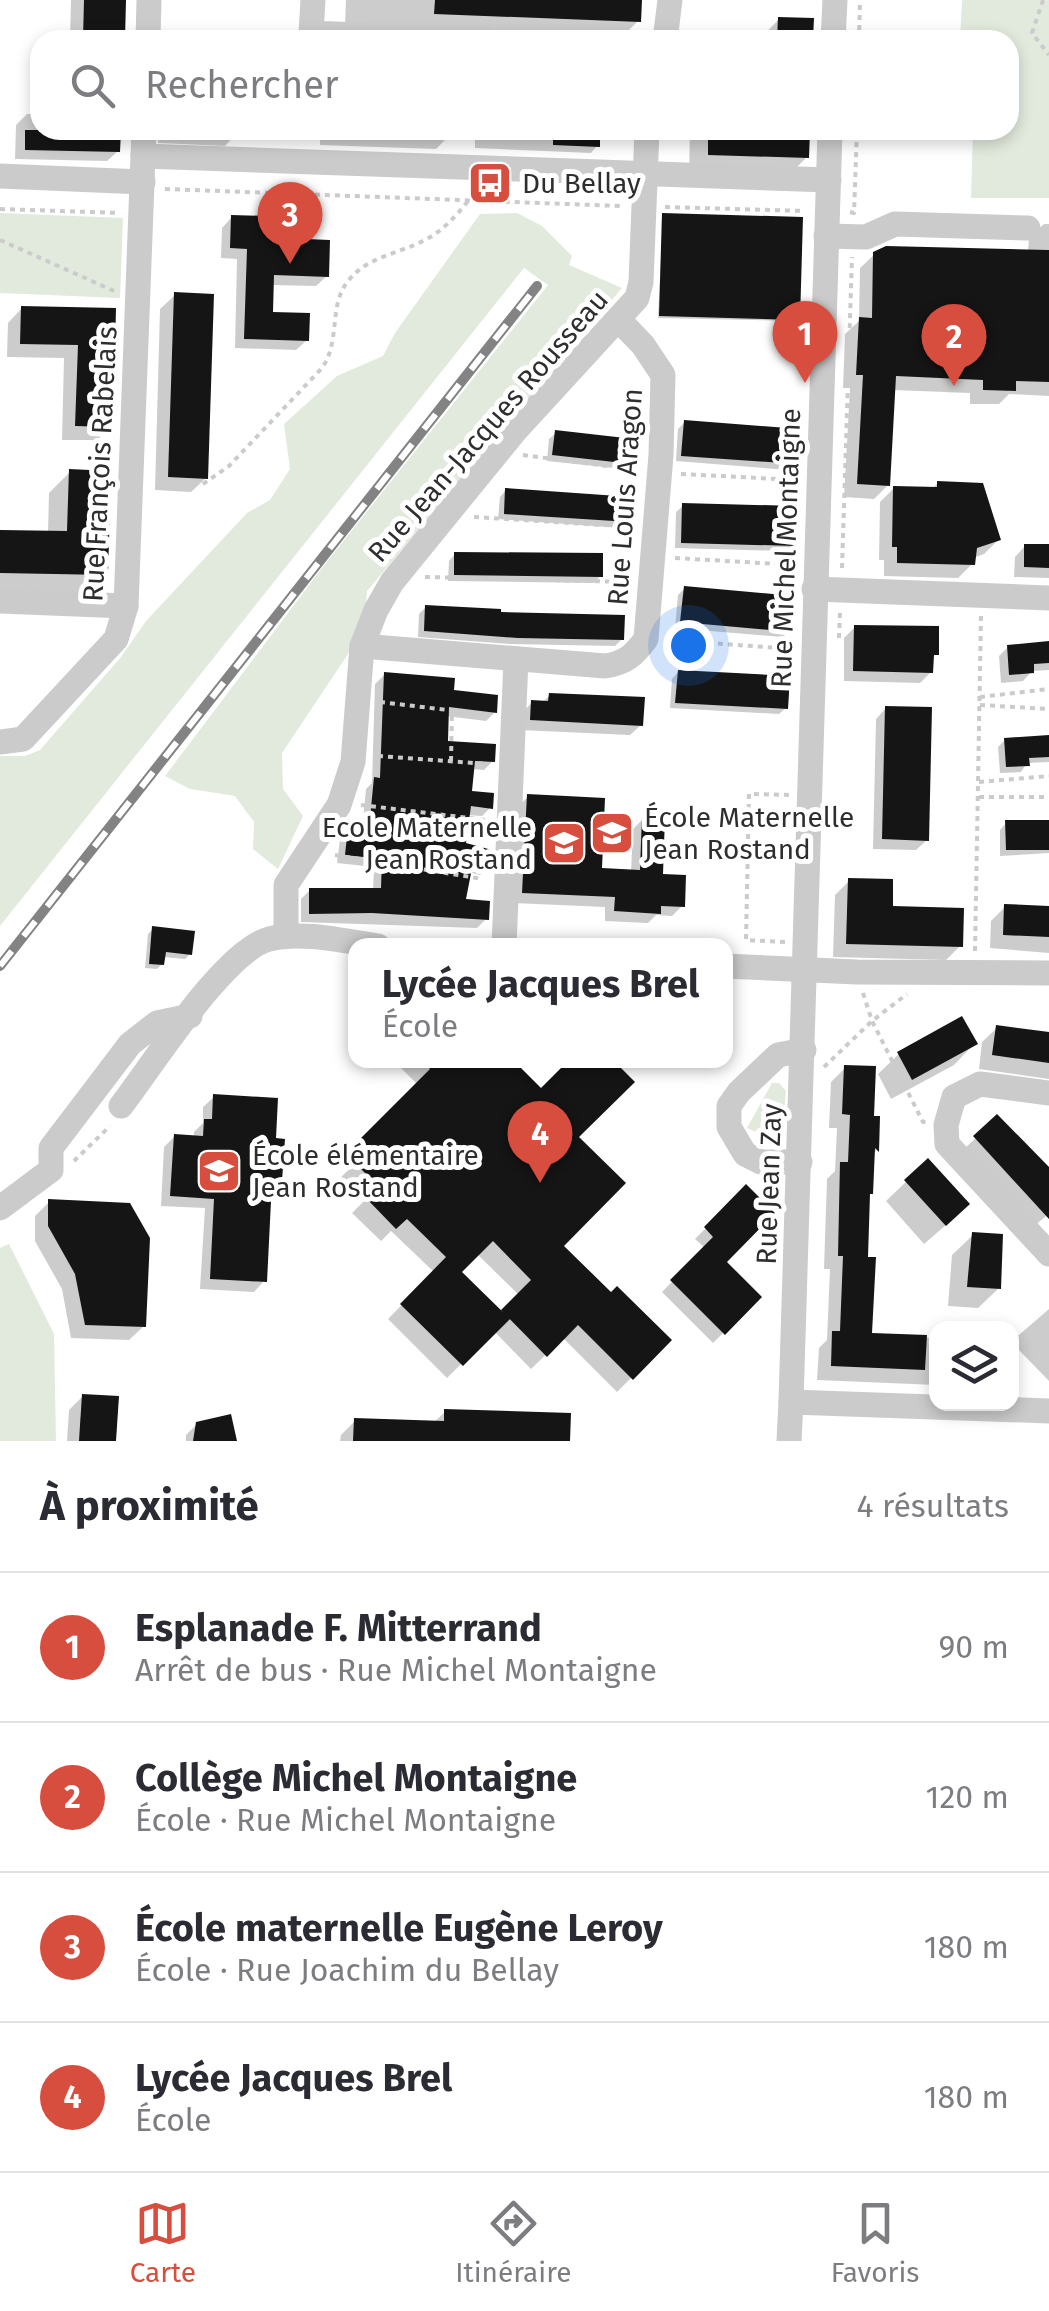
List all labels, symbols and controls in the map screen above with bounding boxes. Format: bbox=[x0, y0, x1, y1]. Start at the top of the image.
search box bbox=[30, 30, 1019, 140]
icon: search bbox=[65, 58, 120, 113]
text: Rechercher bbox=[145, 62, 339, 108]
bus stop icon: Du Bellay bbox=[467, 160, 513, 206]
place label: Du Bellay bbox=[522, 167, 641, 200]
pin: 3 bbox=[258, 182, 322, 264]
street label: Rue Jean-Jacques Rousseau bbox=[361, 283, 615, 569]
pin: 1 bbox=[772, 300, 838, 383]
pin: 2 bbox=[922, 304, 986, 386]
street label: Rue François Rabelais bbox=[76, 325, 124, 603]
street label: Rue Louis Aragon bbox=[601, 387, 649, 607]
street label: Rue Michel Montaigne bbox=[765, 407, 807, 689]
your location bbox=[663, 620, 714, 671]
place label: École Maternelle Jean Rostand bbox=[644, 801, 854, 866]
school or university icon: École Maternelle Jean Rostand bbox=[589, 810, 635, 856]
place label: Ecole Maternelle Jean Rostand bbox=[322, 811, 532, 876]
school or university icon: Ecole Maternelle Jean Rostand bbox=[541, 820, 587, 866]
popup bbox=[348, 938, 733, 1068]
text: Lycée Jacques Brel bbox=[382, 961, 699, 1007]
text: École bbox=[382, 1007, 458, 1045]
pin: 4 bbox=[508, 1100, 572, 1183]
street label: Rue Jean Zay bbox=[750, 1103, 788, 1265]
place label: École élémentaire Jean Rostand bbox=[252, 1139, 479, 1204]
school or university icon: École élémentaire Jean Rostand bbox=[196, 1148, 242, 1194]
map controls bbox=[929, 1321, 1019, 1411]
button: layers bbox=[929, 1321, 1019, 1411]
text: À proximité bbox=[40, 1481, 259, 1531]
text: 4 résultats bbox=[856, 1487, 1009, 1525]
text: Esplanade F. Mitterrand bbox=[135, 1605, 542, 1651]
text: 1 bbox=[65, 1628, 80, 1666]
text: 90 m bbox=[938, 1628, 1009, 1666]
text: Arrêt de bus · Rue Michel Montaigne bbox=[135, 1651, 657, 1689]
text: Collège Michel Montaigne bbox=[135, 1755, 577, 1801]
text: 2 bbox=[64, 1778, 81, 1816]
text: 120 m bbox=[926, 1778, 1009, 1816]
text: École · Rue Michel Montaigne bbox=[135, 1801, 556, 1839]
text: École maternelle Eugène Leroy bbox=[135, 1905, 663, 1951]
text: 3 bbox=[64, 1928, 81, 1966]
text: 180 m bbox=[924, 1928, 1009, 1966]
text: École · Rue Joachim du Bellay bbox=[135, 1951, 559, 1989]
text: Lycée Jacques Brel bbox=[135, 2055, 452, 2101]
text: 4 bbox=[63, 2078, 82, 2116]
text: 180 m bbox=[924, 2078, 1009, 2116]
text: École bbox=[135, 2101, 211, 2139]
tab: Carte bbox=[130, 2196, 196, 2289]
tab: Itinéraire bbox=[455, 2196, 571, 2289]
tab: Favoris bbox=[831, 2196, 919, 2289]

